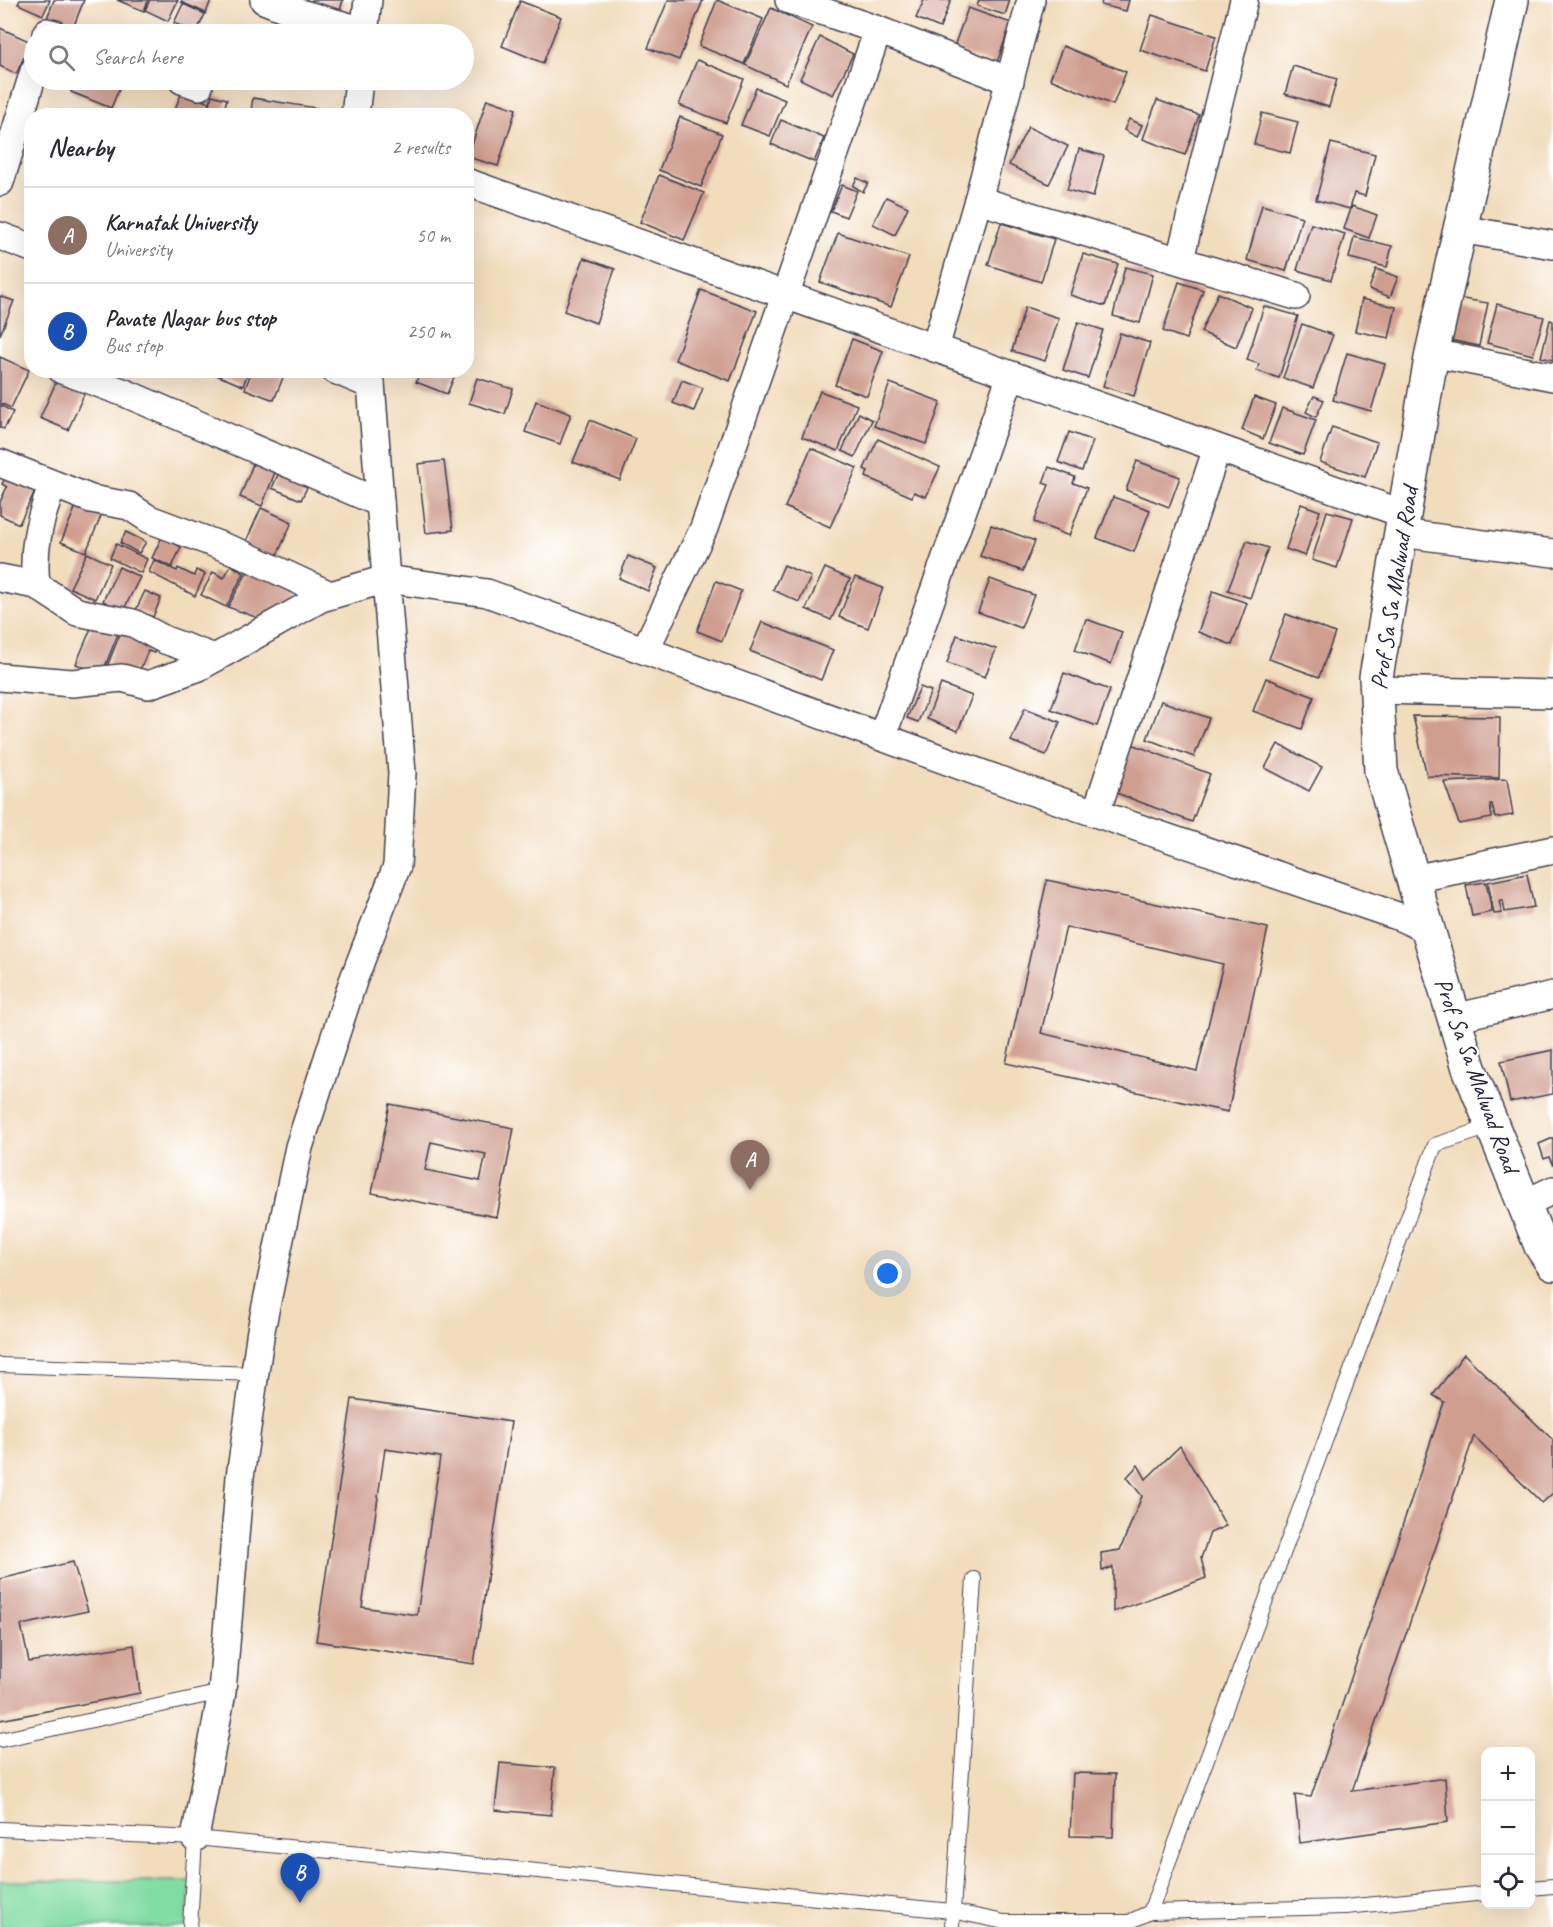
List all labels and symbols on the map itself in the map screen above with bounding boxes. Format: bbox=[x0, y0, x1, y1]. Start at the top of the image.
street label: Prof Sa Sa Malwad Road bbox=[1363, 481, 1425, 692]
street label: Prof Sa Sa Malwad Road bbox=[1428, 974, 1527, 1180]
pin: A bbox=[730, 1140, 770, 1190]
your location bbox=[873, 1259, 902, 1288]
pin: B bbox=[280, 1854, 320, 1903]

